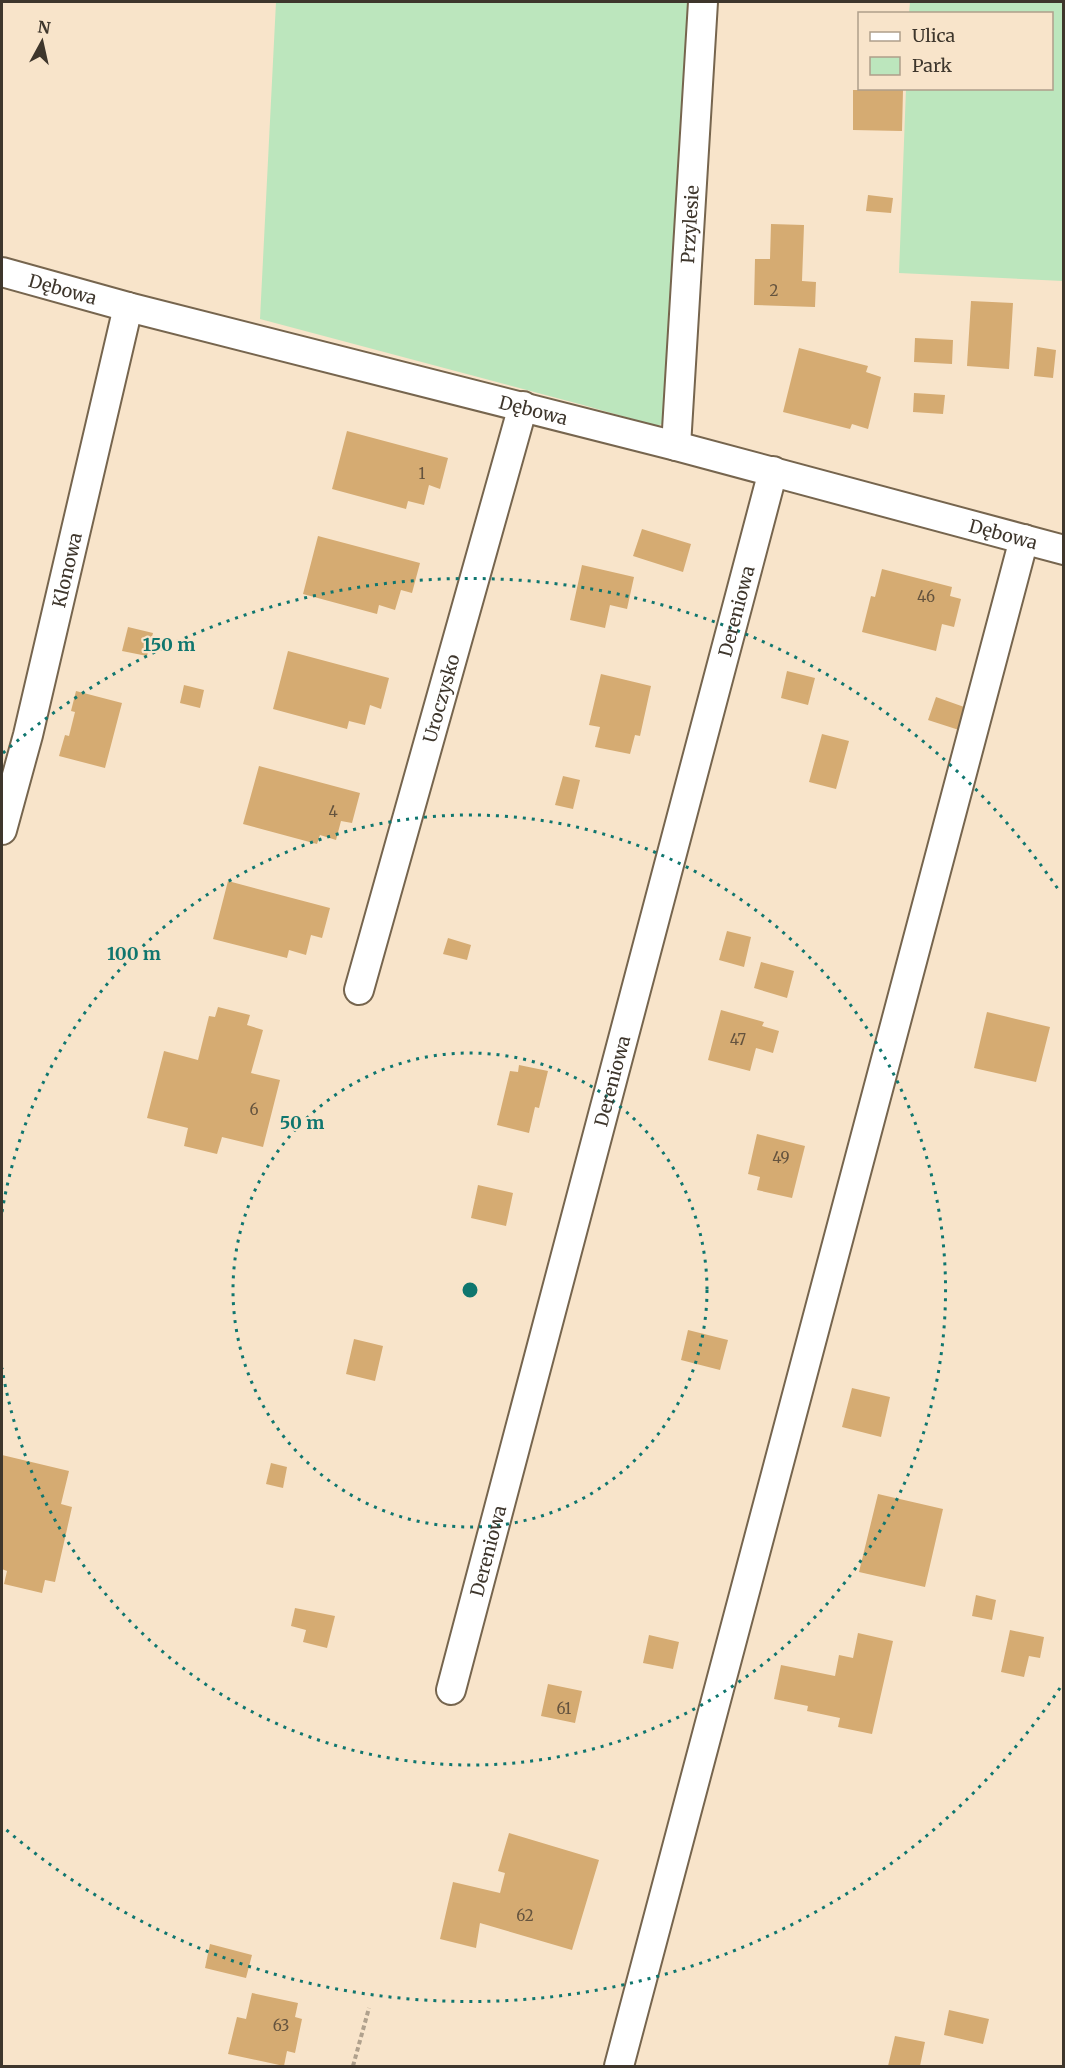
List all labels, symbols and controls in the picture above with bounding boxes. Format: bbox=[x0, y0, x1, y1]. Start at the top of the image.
north arrow bbox=[12, 12, 72, 72]
legend bbox=[858, 12, 1053, 90]
text: N bbox=[36, 16, 52, 38]
text: Ulica bbox=[912, 24, 956, 47]
text: Park bbox=[912, 54, 953, 77]
street label: Przylesie bbox=[676, 185, 703, 264]
street label: Dębowa bbox=[26, 268, 100, 309]
house number: 2 bbox=[770, 281, 779, 300]
street label: Dębowa bbox=[497, 390, 570, 430]
house number: 1 bbox=[419, 464, 426, 483]
street label: Dębowa bbox=[967, 514, 1040, 554]
street label: Klonowa bbox=[47, 530, 87, 610]
street label: Dereniowa bbox=[713, 563, 759, 659]
house number: 46 bbox=[917, 587, 935, 606]
text: 150 m bbox=[143, 633, 195, 656]
street label: Uroczysko bbox=[418, 651, 464, 745]
house number: 4 bbox=[328, 802, 338, 821]
text: 100 m bbox=[107, 942, 161, 965]
house number: 47 bbox=[730, 1030, 747, 1049]
street label: Dereniowa bbox=[589, 1032, 635, 1129]
house number: 6 bbox=[249, 1100, 259, 1119]
text: 50 m bbox=[280, 1111, 324, 1134]
house number: 49 bbox=[772, 1148, 790, 1167]
centre of rings bbox=[460, 1280, 480, 1300]
street label: Dereniowa bbox=[465, 1502, 511, 1599]
house number: 61 bbox=[557, 1699, 572, 1718]
house number: 62 bbox=[516, 1906, 534, 1925]
house number: 63 bbox=[273, 2016, 289, 2035]

